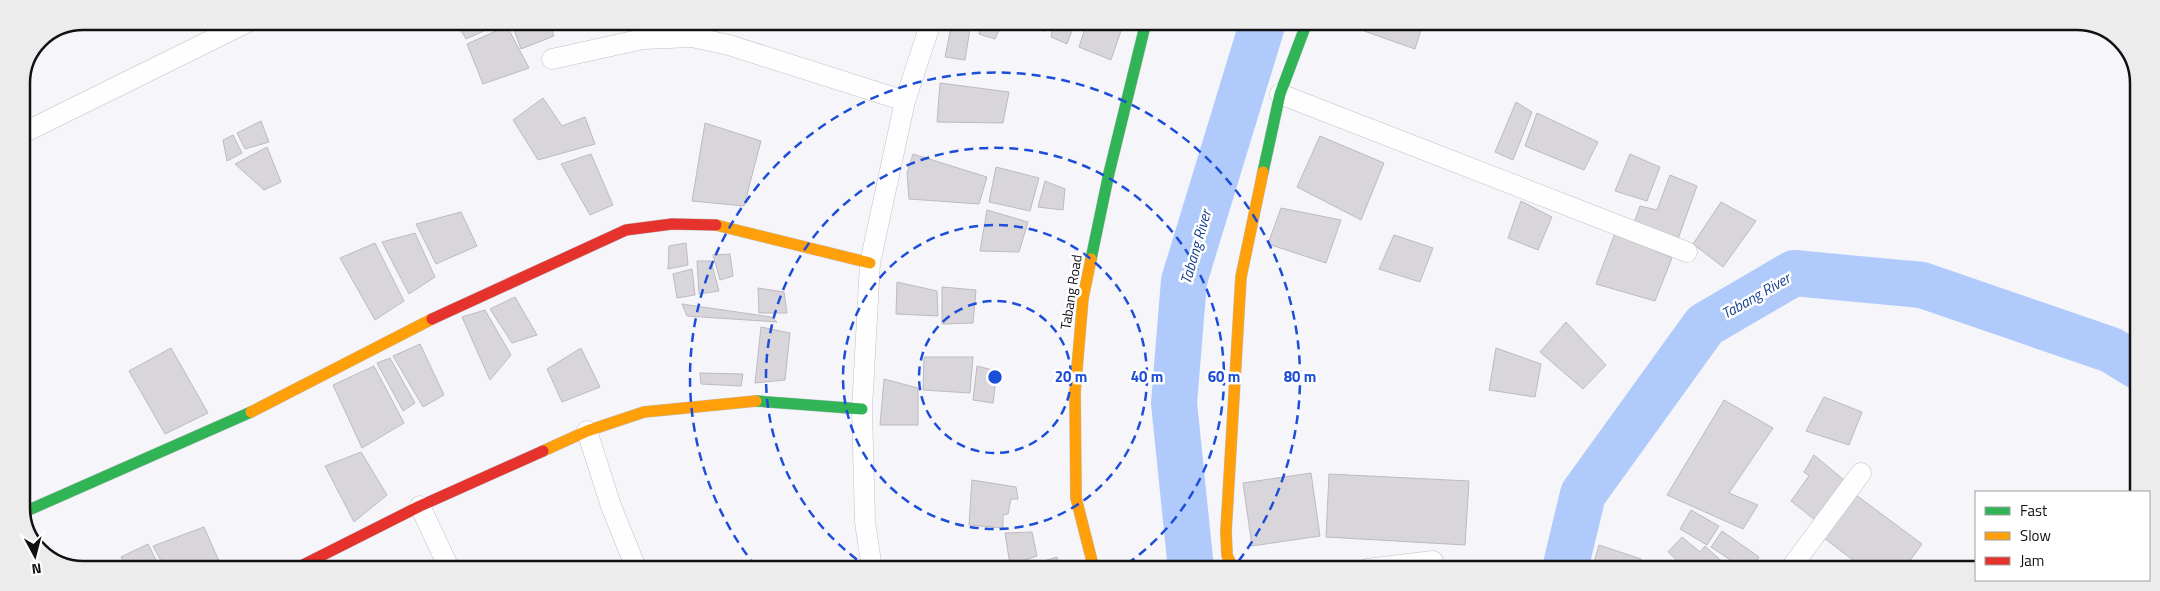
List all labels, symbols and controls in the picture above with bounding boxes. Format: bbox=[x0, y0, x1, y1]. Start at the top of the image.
water label: Tabang River bbox=[1174, 205, 1218, 287]
street label: Tabang Road bbox=[1054, 253, 1087, 331]
water label: Tabang River bbox=[1717, 265, 1796, 325]
text: 20 m bbox=[1055, 365, 1087, 388]
text: 40 m bbox=[1131, 365, 1163, 388]
text: 60 m bbox=[1208, 365, 1240, 388]
text: 80 m bbox=[1284, 365, 1316, 388]
centre of rings bbox=[986, 368, 1004, 386]
legend bbox=[1975, 491, 2150, 581]
text: Fast bbox=[2020, 499, 2048, 522]
text: Slow bbox=[2020, 524, 2051, 547]
north arrow bbox=[10, 531, 60, 581]
text: Jam bbox=[2020, 549, 2044, 572]
text: N bbox=[31, 558, 43, 580]

